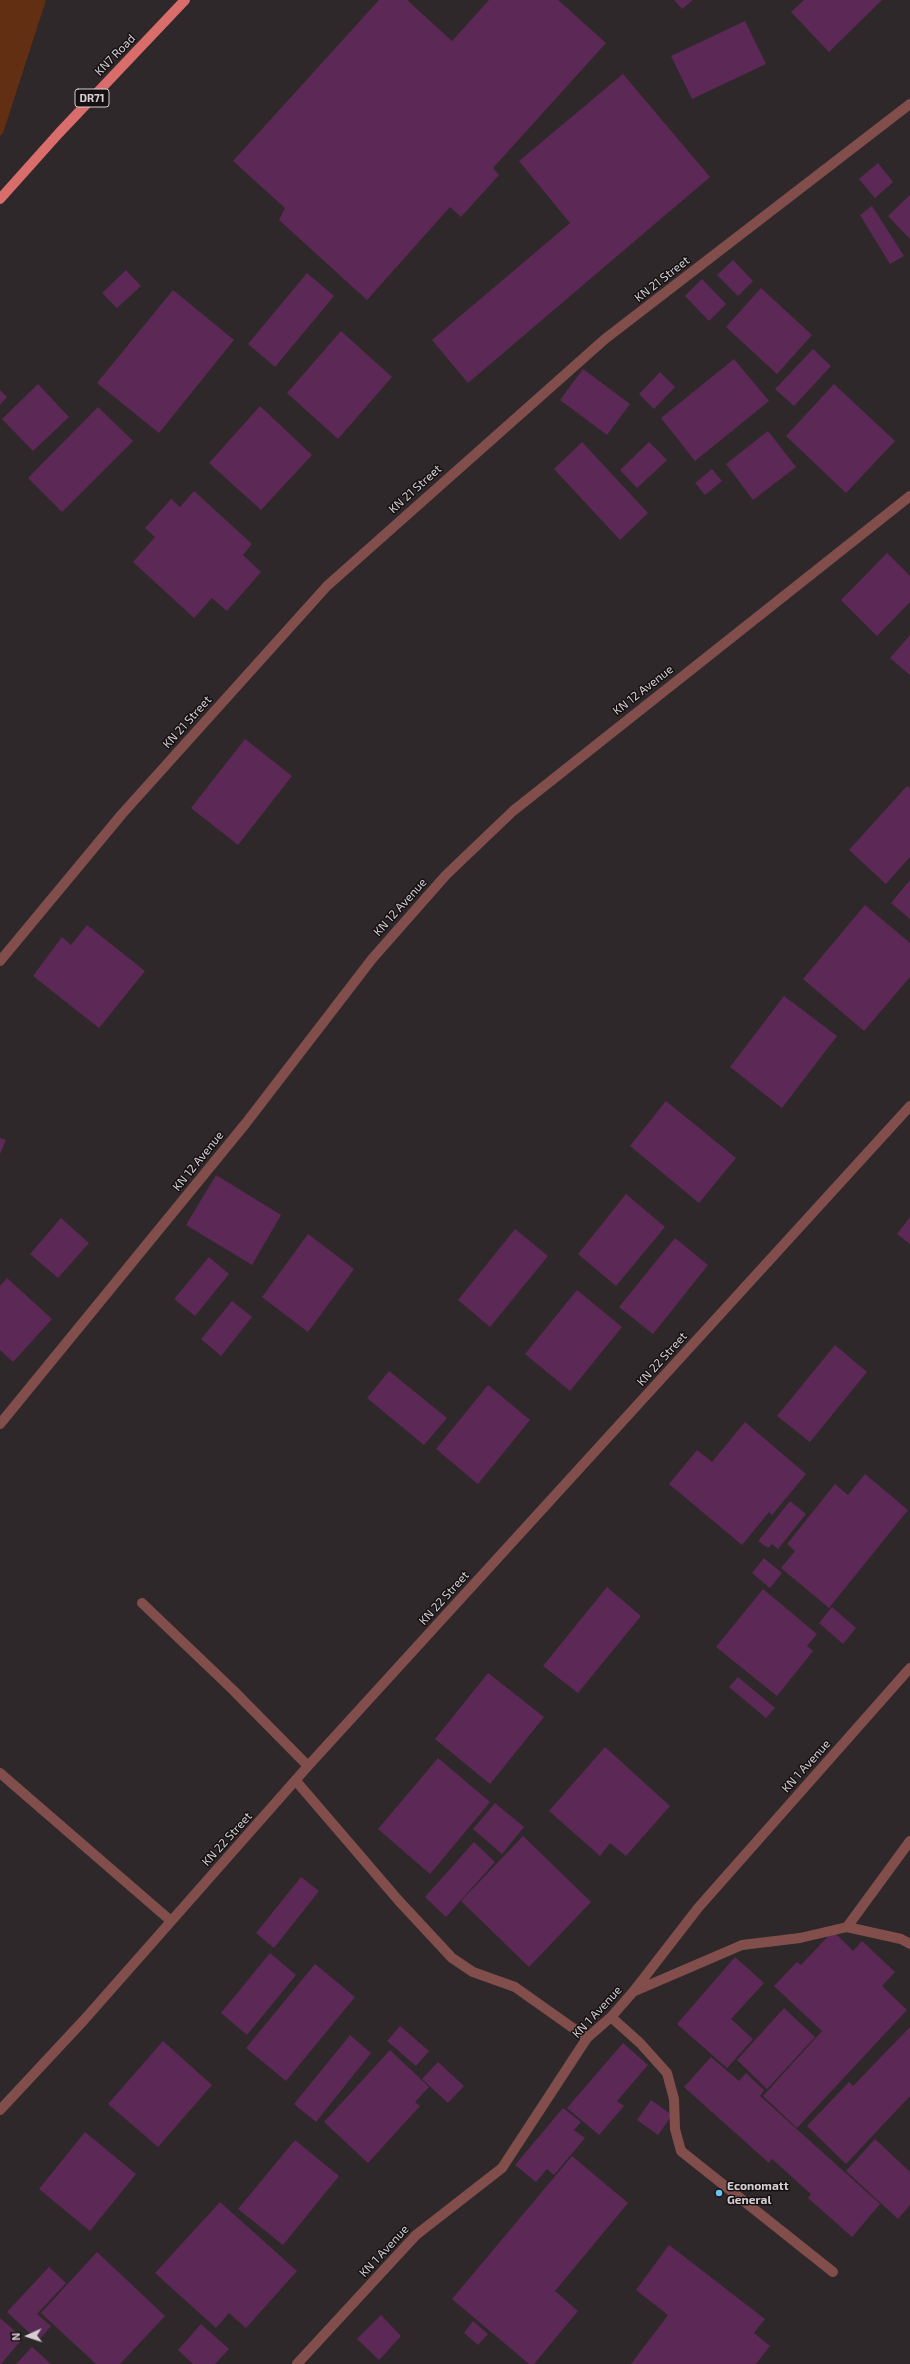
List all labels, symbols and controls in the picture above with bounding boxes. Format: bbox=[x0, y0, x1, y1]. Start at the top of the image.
street label: KN7 Road bbox=[92, 31, 138, 79]
road number: DR71 bbox=[75, 89, 109, 107]
street label: KN 21 Street bbox=[632, 253, 692, 305]
street label: KN 21 Street bbox=[386, 462, 444, 516]
street label: KN 12 Avenue bbox=[610, 662, 676, 718]
street label: KN 21 Street bbox=[160, 693, 214, 751]
street label: KN 12 Avenue bbox=[370, 875, 430, 939]
street label: KN 12 Avenue bbox=[170, 1128, 226, 1194]
street label: KN 22 Street bbox=[634, 1329, 690, 1389]
street label: KN 22 Street bbox=[416, 1568, 472, 1628]
street label: KN 1 Avenue bbox=[779, 1737, 833, 1795]
street label: KN 22 Street bbox=[199, 1809, 255, 1869]
street label: KN 1 Avenue bbox=[569, 1983, 625, 2041]
place label: Economatt General bbox=[727, 2179, 789, 2207]
marker: Economatt General bbox=[714, 2188, 724, 2198]
street label: KN 1 Avenue bbox=[356, 2222, 412, 2280]
north arrow bbox=[8, 2316, 48, 2356]
text: N bbox=[9, 2332, 22, 2341]

